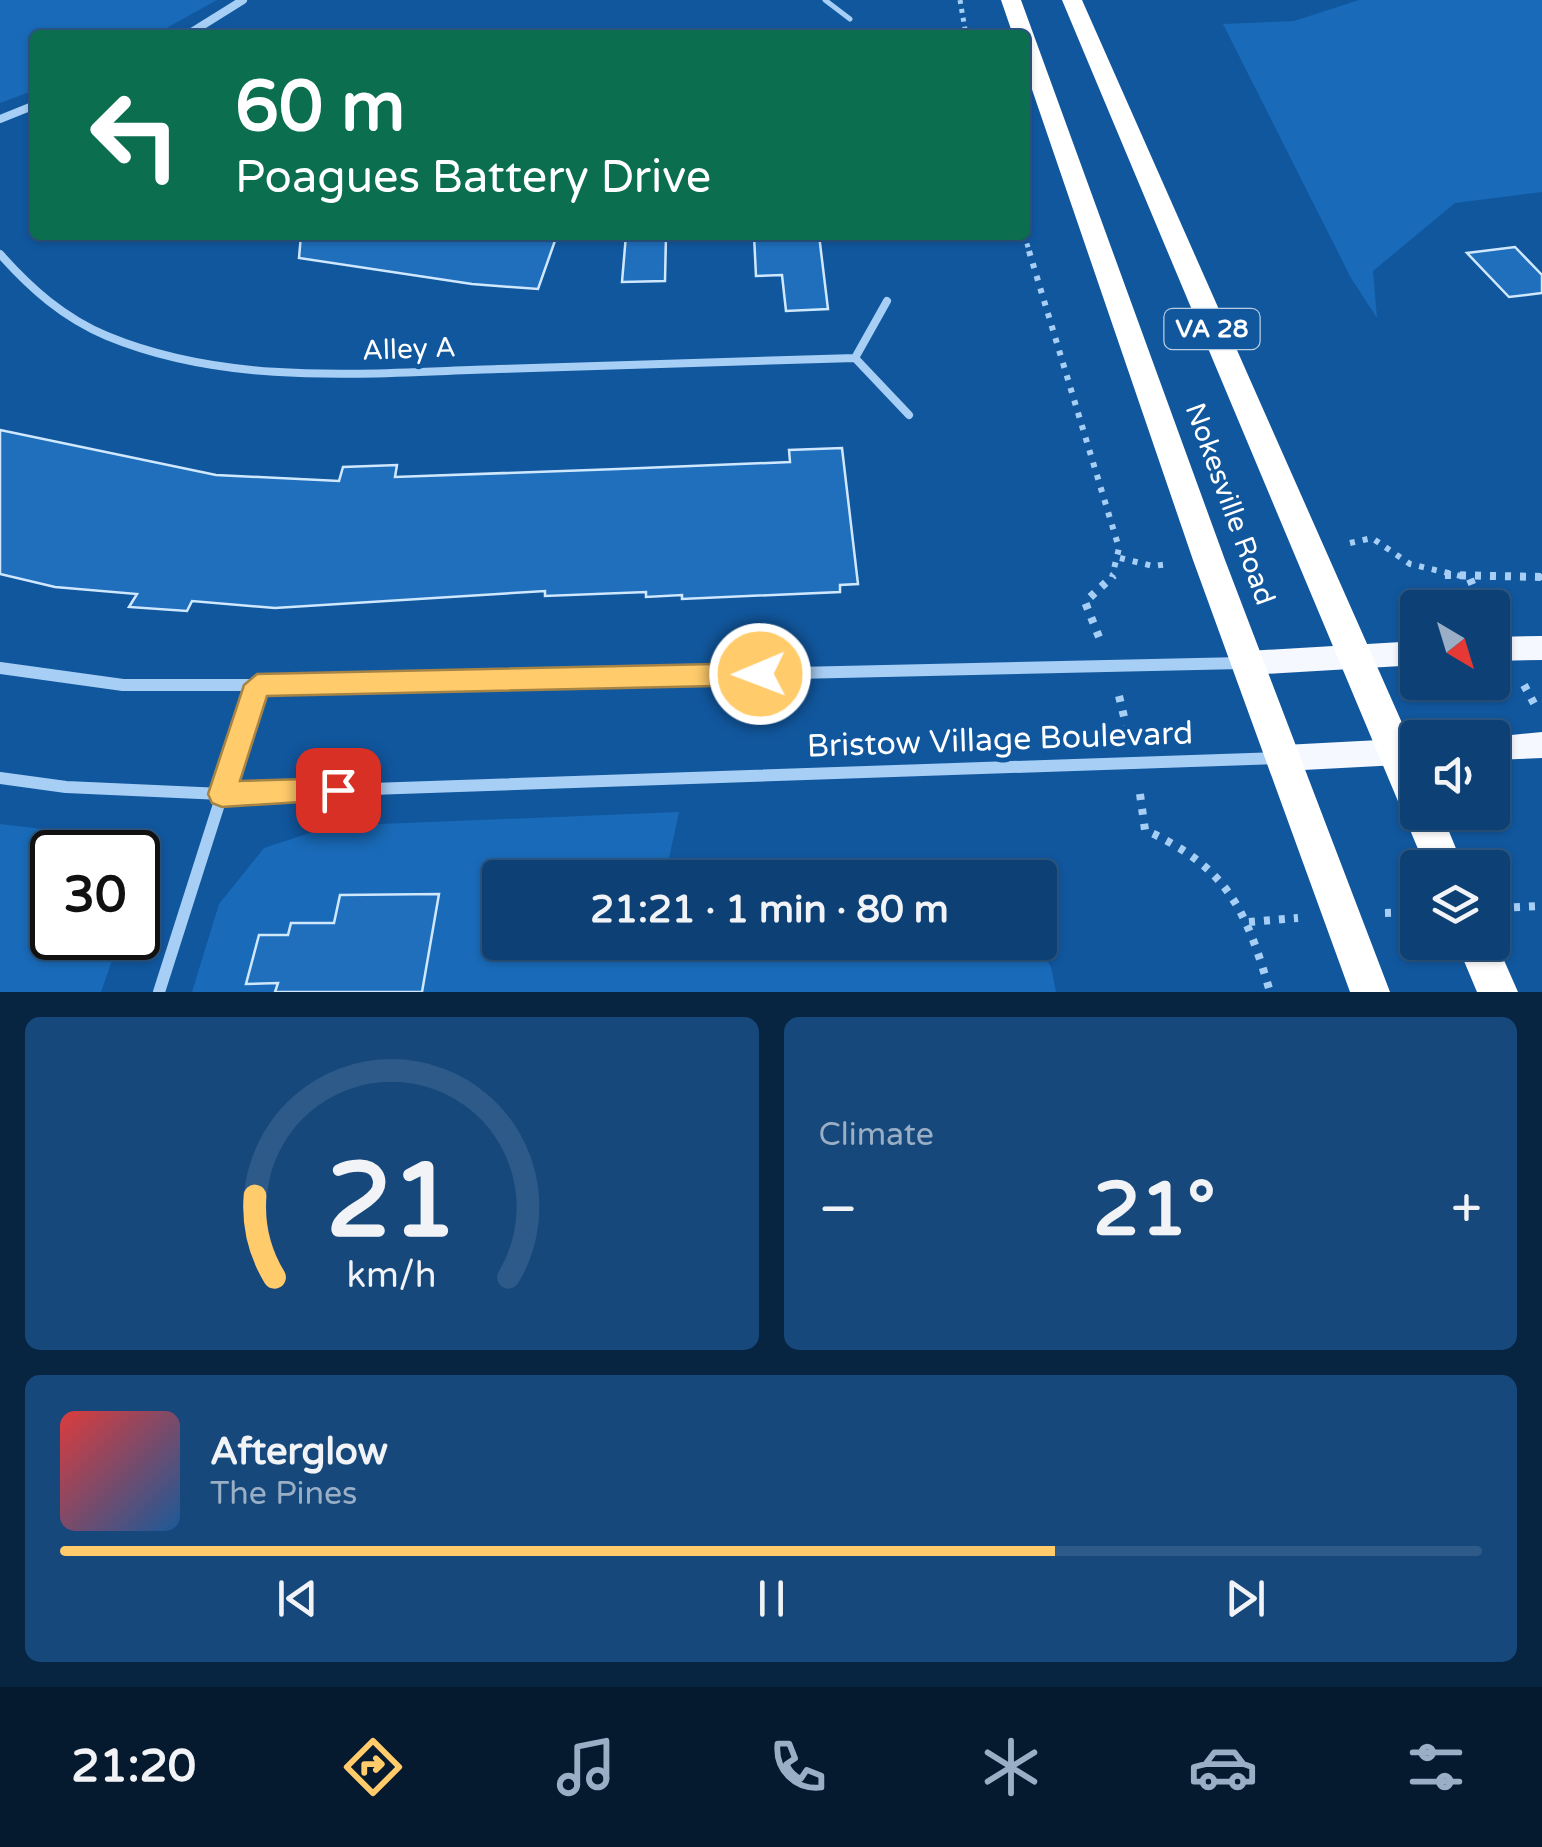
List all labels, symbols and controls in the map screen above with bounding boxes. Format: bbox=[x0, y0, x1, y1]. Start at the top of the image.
text: 60 m bbox=[235, 66, 405, 150]
icon: left bbox=[70, 70, 200, 200]
text: Poagues Battery Drive bbox=[235, 151, 711, 205]
road number: VA 28 bbox=[1164, 309, 1260, 349]
street label: Alley A bbox=[362, 330, 456, 368]
street label: Nokesville Road bbox=[1178, 398, 1282, 610]
north arrow bbox=[1400, 590, 1510, 700]
map controls bbox=[1400, 590, 1510, 960]
position arrow bbox=[708, 622, 812, 726]
street label: Bristow Village Boulevard bbox=[806, 714, 1194, 766]
button: sound bbox=[1400, 720, 1510, 830]
pin bbox=[296, 748, 381, 833]
icon: arrive bbox=[311, 763, 366, 818]
speed limit sign: 30 bbox=[30, 830, 160, 960]
button: layers bbox=[1400, 850, 1510, 960]
text: 21:21 · 1 min · 80 m bbox=[590, 887, 949, 933]
text: Climate bbox=[819, 1116, 934, 1154]
text: 21 bbox=[326, 1140, 457, 1265]
text: 21° bbox=[1093, 1165, 1216, 1255]
text: − bbox=[819, 1177, 858, 1243]
text: + bbox=[1451, 1177, 1482, 1243]
text: km/h bbox=[347, 1254, 437, 1297]
text: Afterglow bbox=[210, 1429, 388, 1475]
text: The Pines bbox=[210, 1475, 357, 1513]
icon: previous bbox=[270, 1571, 325, 1626]
icon: pause bbox=[744, 1571, 799, 1626]
icon: next bbox=[1218, 1571, 1273, 1626]
icon: directions bbox=[338, 1732, 408, 1802]
icon: music bbox=[551, 1732, 621, 1802]
icon: phone bbox=[763, 1732, 833, 1802]
icon: climate bbox=[976, 1732, 1046, 1802]
icon: car bbox=[1188, 1732, 1258, 1802]
icon: filters bbox=[1401, 1732, 1471, 1802]
text: 21:20 bbox=[71, 1740, 196, 1794]

